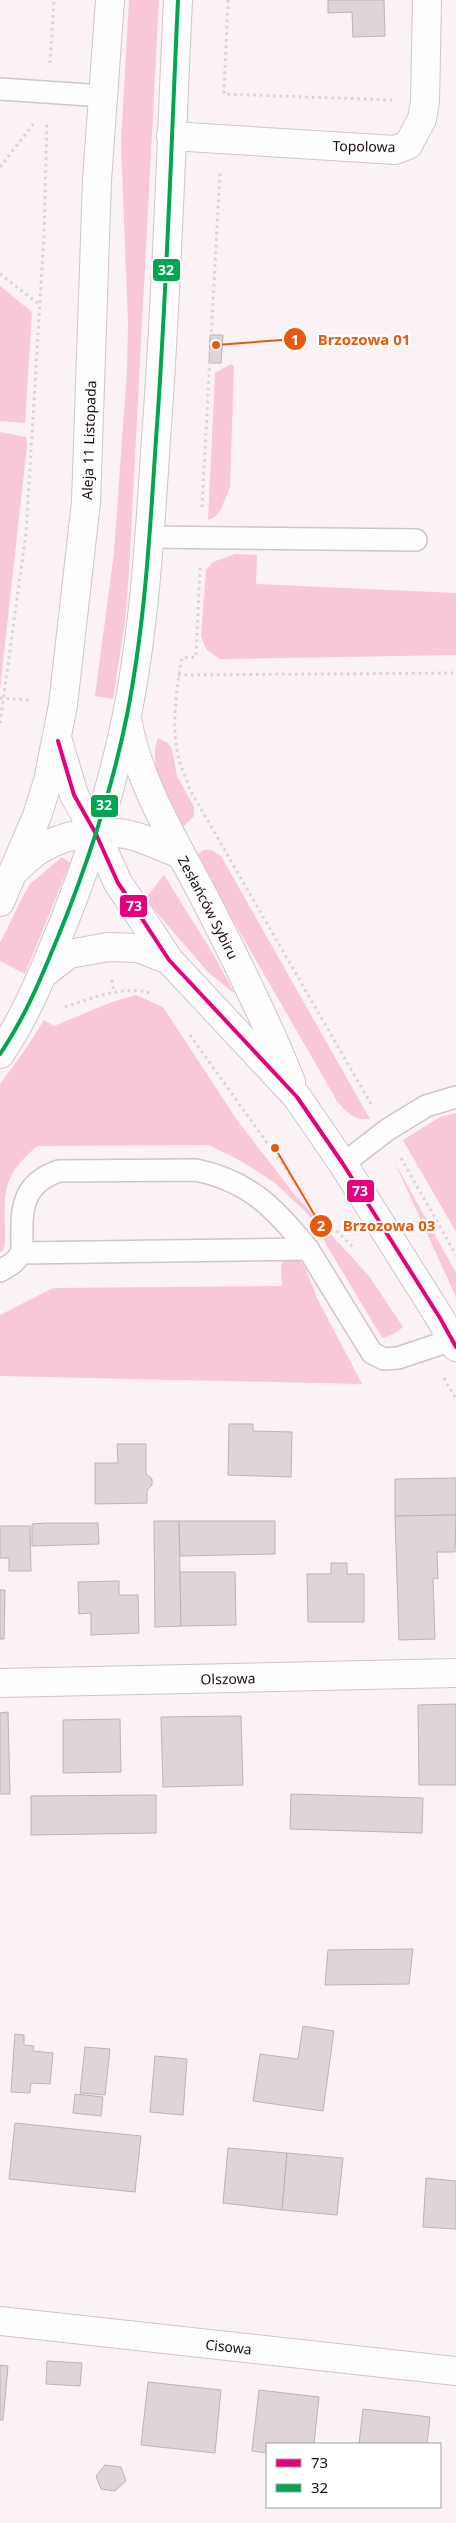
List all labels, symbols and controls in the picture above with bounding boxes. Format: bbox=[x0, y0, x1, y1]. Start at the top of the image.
street label: Topolowa bbox=[332, 136, 396, 156]
line badge: 32 bbox=[152, 258, 181, 282]
text: 32 bbox=[158, 260, 174, 279]
callout: Brzozowa 01 bbox=[283, 324, 421, 354]
text: 1 bbox=[291, 329, 299, 349]
text: Brzozowa 01 bbox=[318, 329, 410, 349]
street label: Aleja 11 Listopada bbox=[77, 380, 100, 500]
line badge: 32 bbox=[90, 794, 119, 818]
text: 32 bbox=[96, 795, 112, 814]
street label: Zesłańców Sybiru bbox=[174, 852, 243, 962]
line badge: 73 bbox=[119, 894, 148, 918]
text: 73 bbox=[126, 896, 142, 915]
line badge: 73 bbox=[346, 1179, 375, 1203]
text: 73 bbox=[352, 1181, 368, 1200]
callout: Brzozowa 03 bbox=[308, 1211, 446, 1241]
text: 2 bbox=[317, 1215, 326, 1235]
text: Brzozowa 03 bbox=[343, 1215, 435, 1235]
street label: Olszowa bbox=[200, 1668, 256, 1688]
street label: Cisowa bbox=[205, 2334, 253, 2358]
legend bbox=[266, 2443, 441, 2508]
text: 73 bbox=[311, 2452, 328, 2472]
text: 32 bbox=[311, 2477, 328, 2497]

